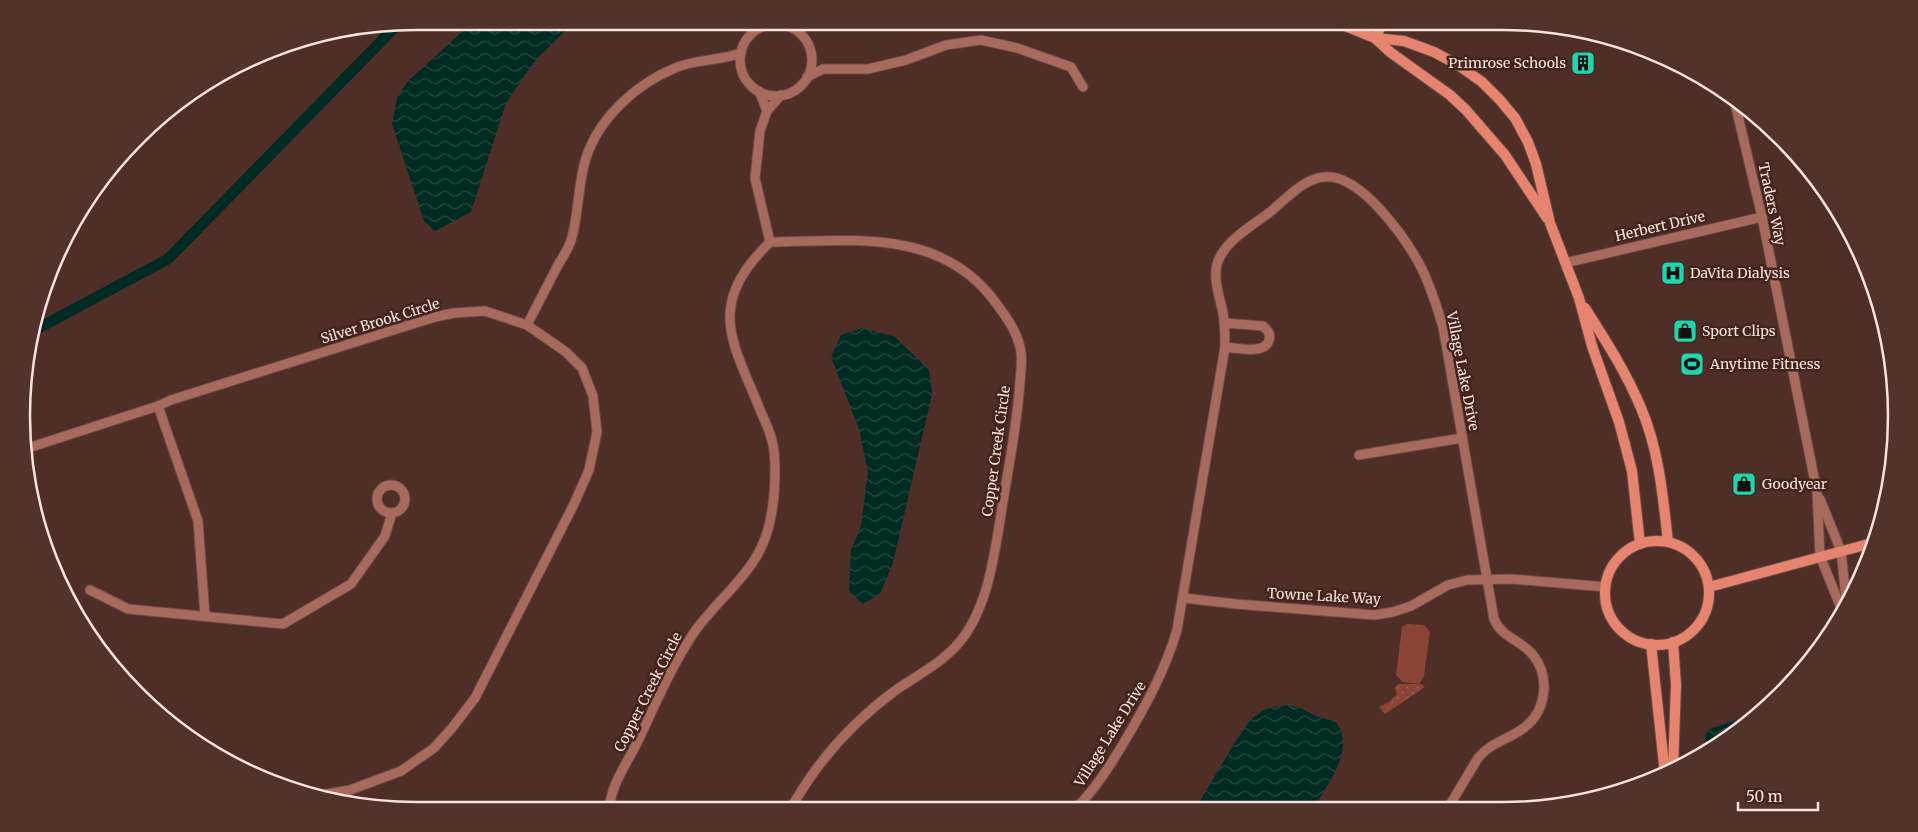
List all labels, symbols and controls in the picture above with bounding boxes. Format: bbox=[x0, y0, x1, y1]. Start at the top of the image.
building icon: Primrose Schools bbox=[1570, 50, 1596, 76]
place label: Primrose Schools bbox=[1448, 54, 1566, 72]
street label: Traders Way bbox=[1754, 161, 1790, 248]
street label: Herbert Drive bbox=[1613, 207, 1707, 245]
hospital icon: DaVita Dialysis bbox=[1660, 260, 1686, 286]
place label: DaVita Dialysis bbox=[1690, 264, 1790, 282]
street label: Silver Brook Circle bbox=[318, 294, 442, 348]
street label: Village Lake Drive bbox=[1442, 309, 1483, 432]
shop icon: Sport Clips bbox=[1672, 318, 1698, 344]
place label: Sport Clips bbox=[1702, 322, 1776, 340]
sports icon: Anytime Fitness bbox=[1679, 351, 1705, 377]
place label: Anytime Fitness bbox=[1709, 355, 1821, 373]
street label: Copper Creek Circle bbox=[978, 385, 1014, 517]
shop icon: Goodyear bbox=[1731, 471, 1757, 497]
place label: Goodyear bbox=[1762, 475, 1827, 493]
street label: Towne Lake Way bbox=[1267, 584, 1382, 608]
street label: Copper Creek Circle bbox=[610, 629, 686, 755]
street label: Village Lake Drive bbox=[1070, 678, 1150, 791]
scale bar bbox=[1738, 780, 1818, 812]
text: 50 m bbox=[1746, 787, 1783, 806]

